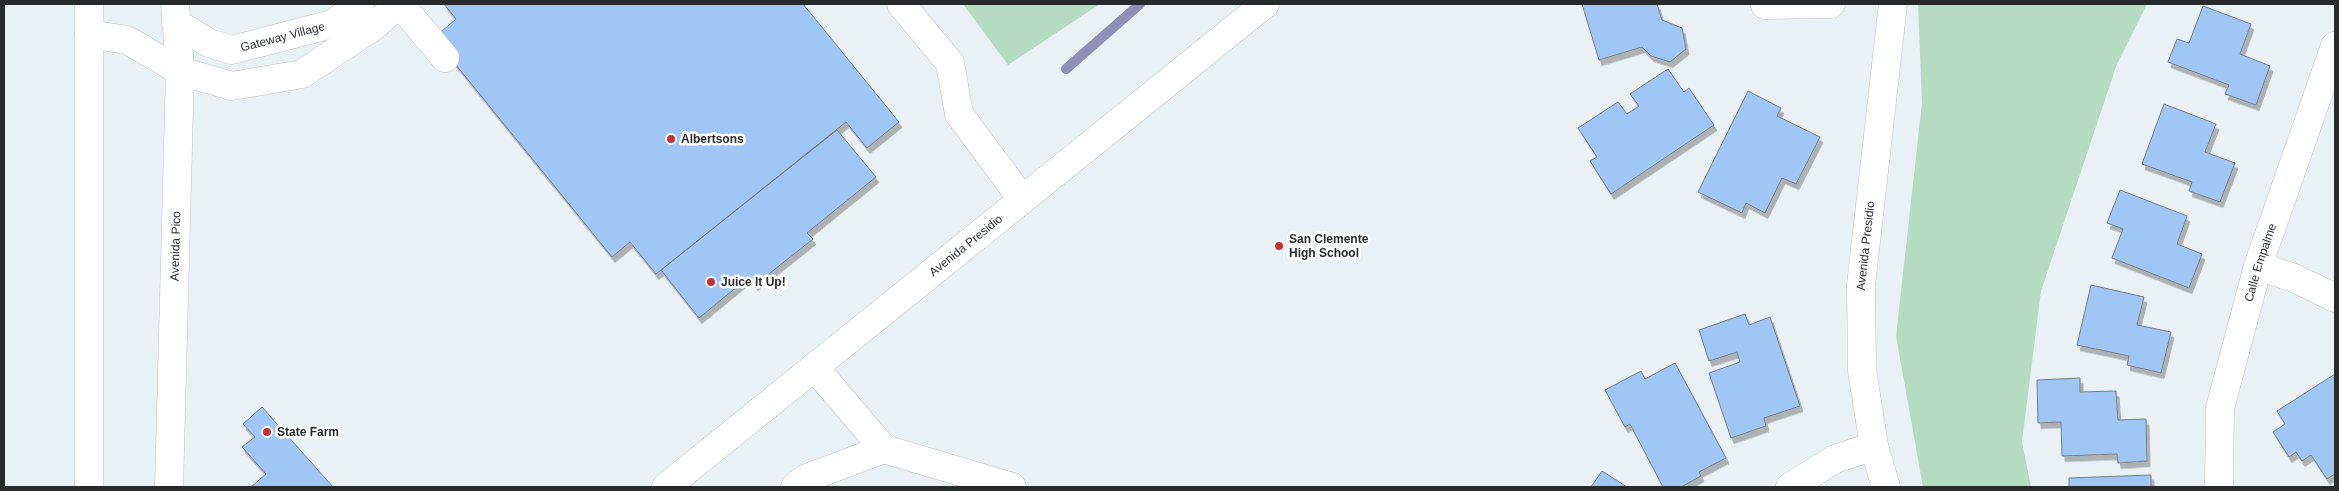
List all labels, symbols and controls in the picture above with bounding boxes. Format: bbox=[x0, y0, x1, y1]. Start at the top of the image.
street label: Gateway Village bbox=[239, 19, 327, 54]
place label: Albertsons bbox=[681, 132, 744, 146]
marker: Albertsons bbox=[665, 133, 677, 145]
street label: Avenida Presidio bbox=[1854, 200, 1878, 291]
street label: Avenida Pico bbox=[167, 211, 183, 281]
street label: Avenida Presidio bbox=[926, 211, 1005, 279]
street label: Calle Empalme bbox=[2242, 221, 2279, 303]
place label: San Clemente High School bbox=[1289, 232, 1369, 260]
marker: San Clemente High School bbox=[1273, 240, 1285, 252]
place label: Juice It Up! bbox=[721, 275, 786, 289]
marker: Juice It Up! bbox=[705, 276, 717, 288]
place label: State Farm bbox=[277, 425, 339, 439]
marker: State Farm bbox=[261, 426, 273, 438]

